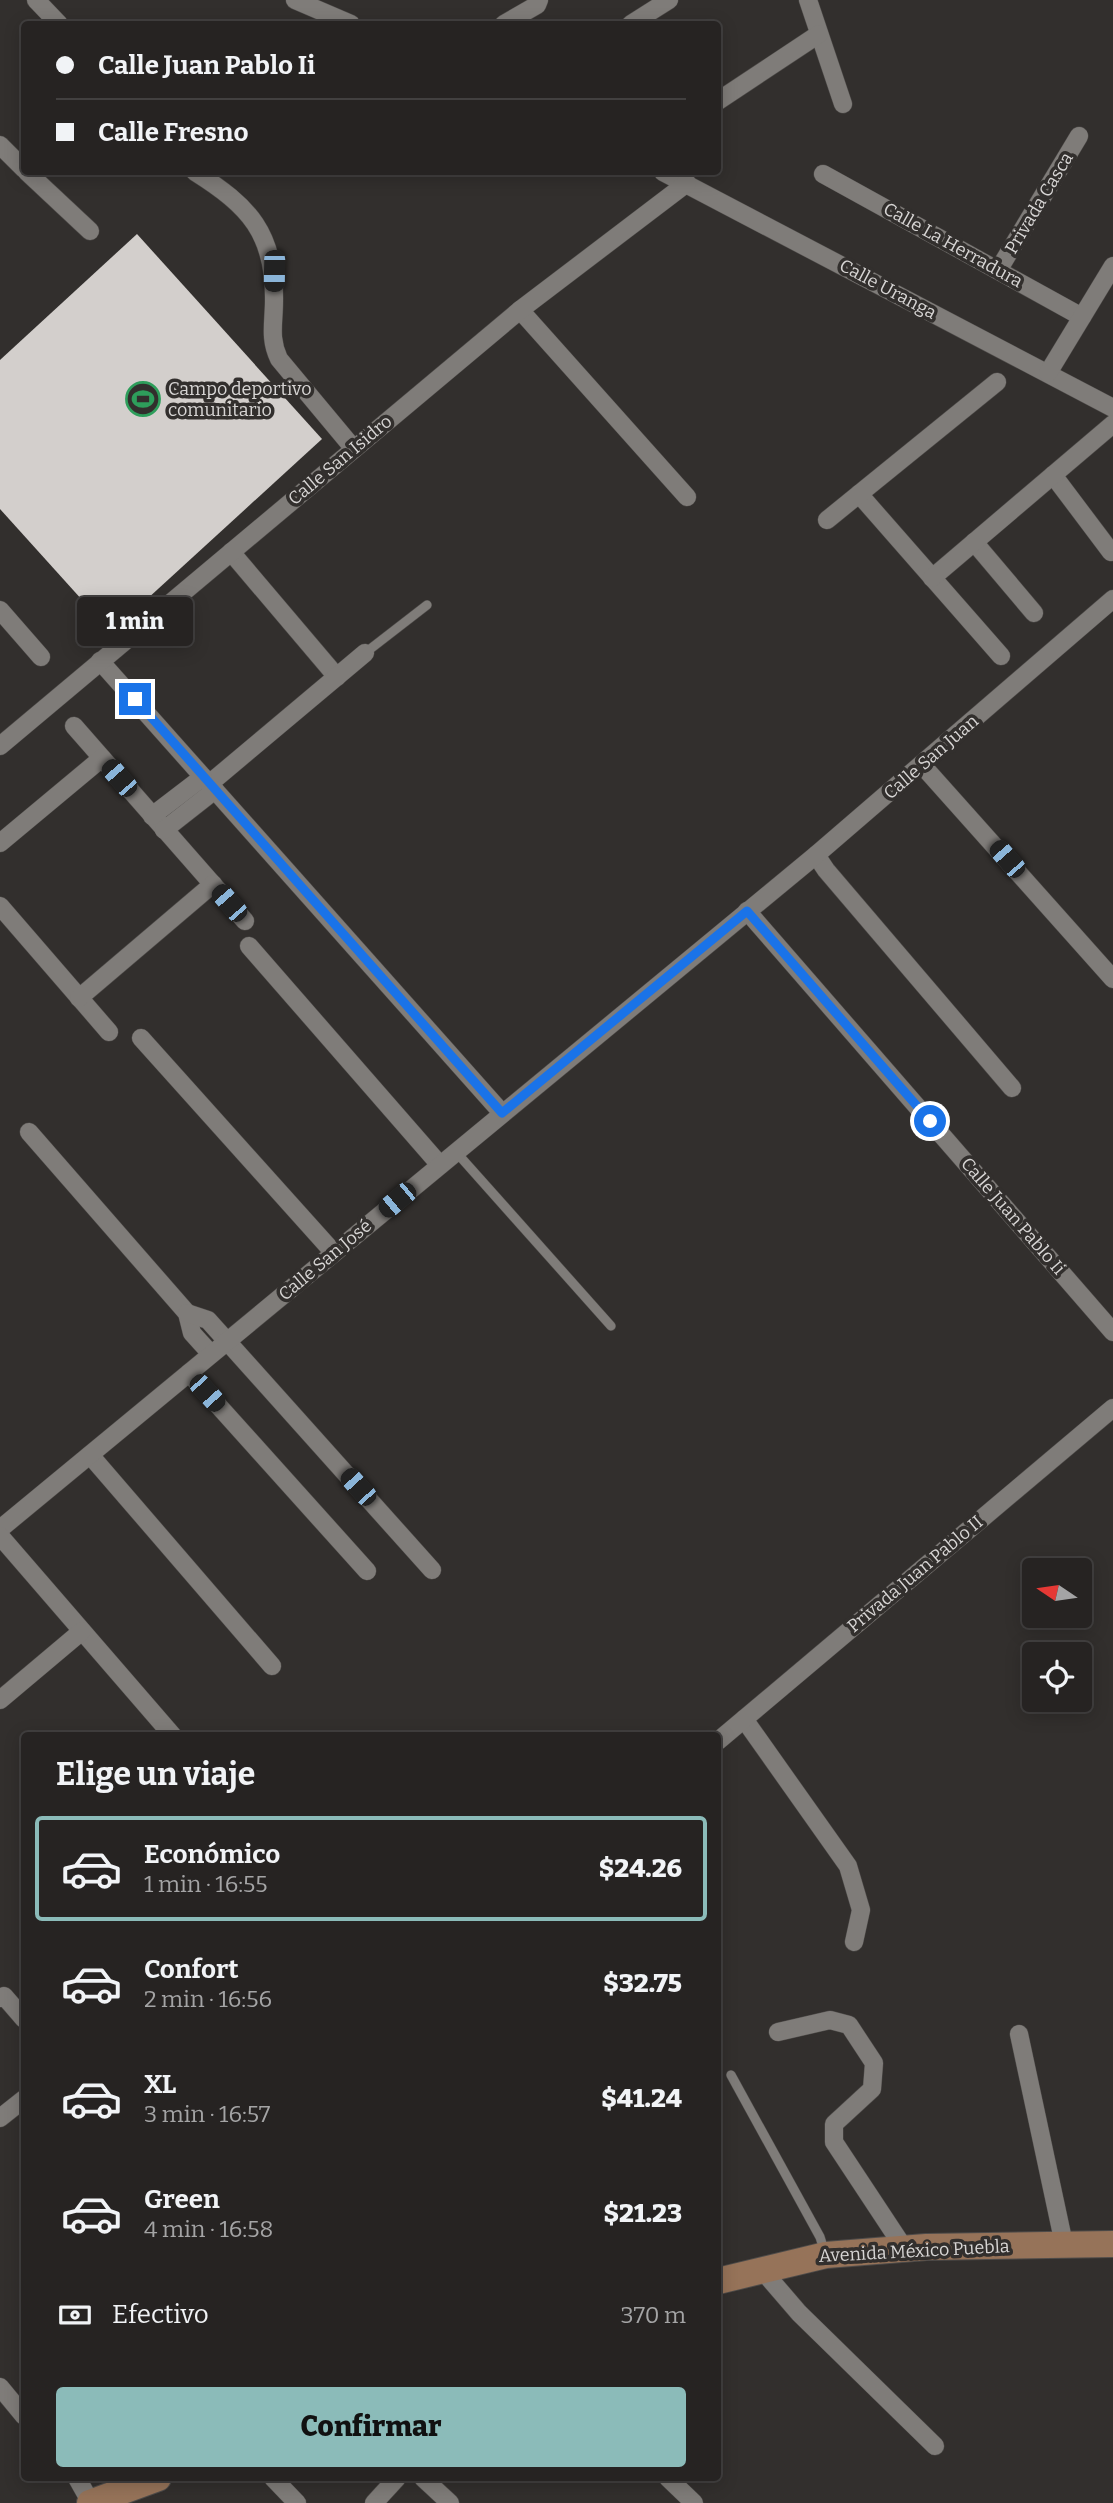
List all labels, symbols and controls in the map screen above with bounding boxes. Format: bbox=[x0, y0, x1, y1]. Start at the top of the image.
text: Calle Juan Pablo Ii bbox=[98, 50, 315, 81]
text: Calle Fresno bbox=[98, 117, 249, 148]
street label: Privada Casca bbox=[1000, 148, 1078, 258]
street label: Calle La Herradura bbox=[879, 198, 1027, 292]
car bbox=[264, 250, 285, 292]
street label: Calle Uranga bbox=[836, 254, 940, 324]
place label: Campo deportivo comunitario bbox=[168, 378, 312, 421]
sports icon: Campo deportivo comunitario bbox=[124, 380, 162, 418]
street label: Calle San Isidro bbox=[284, 410, 396, 510]
callout: 1 min bbox=[77, 598, 193, 646]
text: 1 min bbox=[106, 607, 164, 635]
route end bbox=[119, 683, 151, 715]
street label: Calle San Juan bbox=[879, 710, 983, 804]
car bbox=[98, 755, 141, 801]
car bbox=[986, 836, 1029, 882]
car bbox=[208, 880, 251, 926]
route start bbox=[914, 1105, 946, 1137]
street label: Calle Juan Pablo Ii bbox=[956, 1153, 1070, 1279]
car bbox=[375, 1178, 420, 1222]
street label: Calle San José bbox=[274, 1215, 376, 1305]
car bbox=[186, 1370, 229, 1416]
car bbox=[337, 1464, 380, 1510]
street label: Privada Juan Pablo II bbox=[843, 1511, 987, 1637]
north arrow bbox=[1022, 1558, 1092, 1628]
map controls bbox=[1022, 1558, 1092, 1712]
button: locate bbox=[1022, 1642, 1092, 1712]
text: Elige un viaje bbox=[56, 1755, 255, 1793]
icon: car bbox=[60, 1837, 123, 1900]
text: Económico bbox=[144, 1839, 280, 1870]
text: $24.26 bbox=[599, 1853, 682, 1884]
text: 1 min · 16:55 bbox=[144, 1870, 268, 1898]
icon: car bbox=[60, 1952, 123, 2015]
text: Confort bbox=[144, 1954, 239, 1985]
text: $32.75 bbox=[603, 1968, 682, 1999]
text: 2 min · 16:56 bbox=[144, 1985, 272, 2013]
icon: car bbox=[60, 2067, 123, 2130]
text: XL bbox=[144, 2069, 176, 2100]
text: $41.24 bbox=[601, 2083, 682, 2114]
text: 3 min · 16:57 bbox=[144, 2100, 270, 2128]
icon: car bbox=[60, 2182, 123, 2245]
text: Green bbox=[144, 2184, 220, 2215]
text: $21.23 bbox=[604, 2198, 682, 2229]
text: 4 min · 16:58 bbox=[144, 2215, 273, 2243]
street label: Avenida México Puebla bbox=[818, 2235, 1010, 2267]
icon: cash bbox=[56, 2296, 94, 2334]
text: Efectivo bbox=[112, 2299, 209, 2330]
text: 370 m bbox=[620, 2301, 686, 2329]
button: Confirmar bbox=[56, 2387, 686, 2467]

